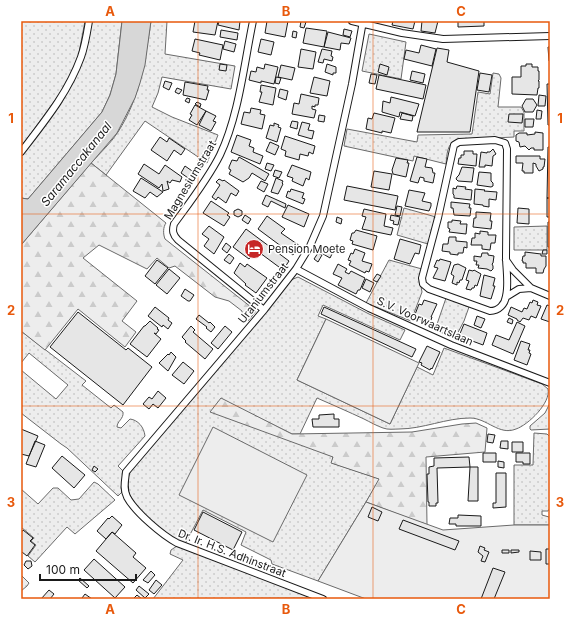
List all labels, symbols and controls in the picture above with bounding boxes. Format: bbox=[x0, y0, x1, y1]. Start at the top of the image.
text: A bbox=[105, 3, 115, 19]
text: B bbox=[282, 3, 291, 19]
text: C bbox=[456, 3, 466, 19]
text: 1 bbox=[8, 110, 14, 126]
text: 1 bbox=[557, 110, 563, 126]
water label: Saramaccakanaal bbox=[37, 119, 115, 209]
street label: Magnesiumstraat bbox=[161, 138, 219, 222]
hotel icon: Pension Moete bbox=[243, 238, 265, 260]
place label: Pension Moete bbox=[268, 242, 345, 256]
street label: Uraniumstraat bbox=[235, 259, 291, 326]
street label: S.V. Voorwaartslaan bbox=[375, 293, 475, 349]
text: 2 bbox=[7, 302, 15, 318]
text: 2 bbox=[556, 302, 564, 318]
text: 3 bbox=[7, 494, 15, 510]
text: 3 bbox=[556, 494, 564, 510]
street label: Dr. Ir. H.S. Adhinstraat bbox=[176, 526, 288, 580]
scale bar bbox=[40, 556, 136, 582]
text: 100 m bbox=[46, 562, 80, 577]
text: A bbox=[105, 601, 115, 617]
text: B bbox=[282, 601, 291, 617]
text: C bbox=[456, 601, 466, 617]

